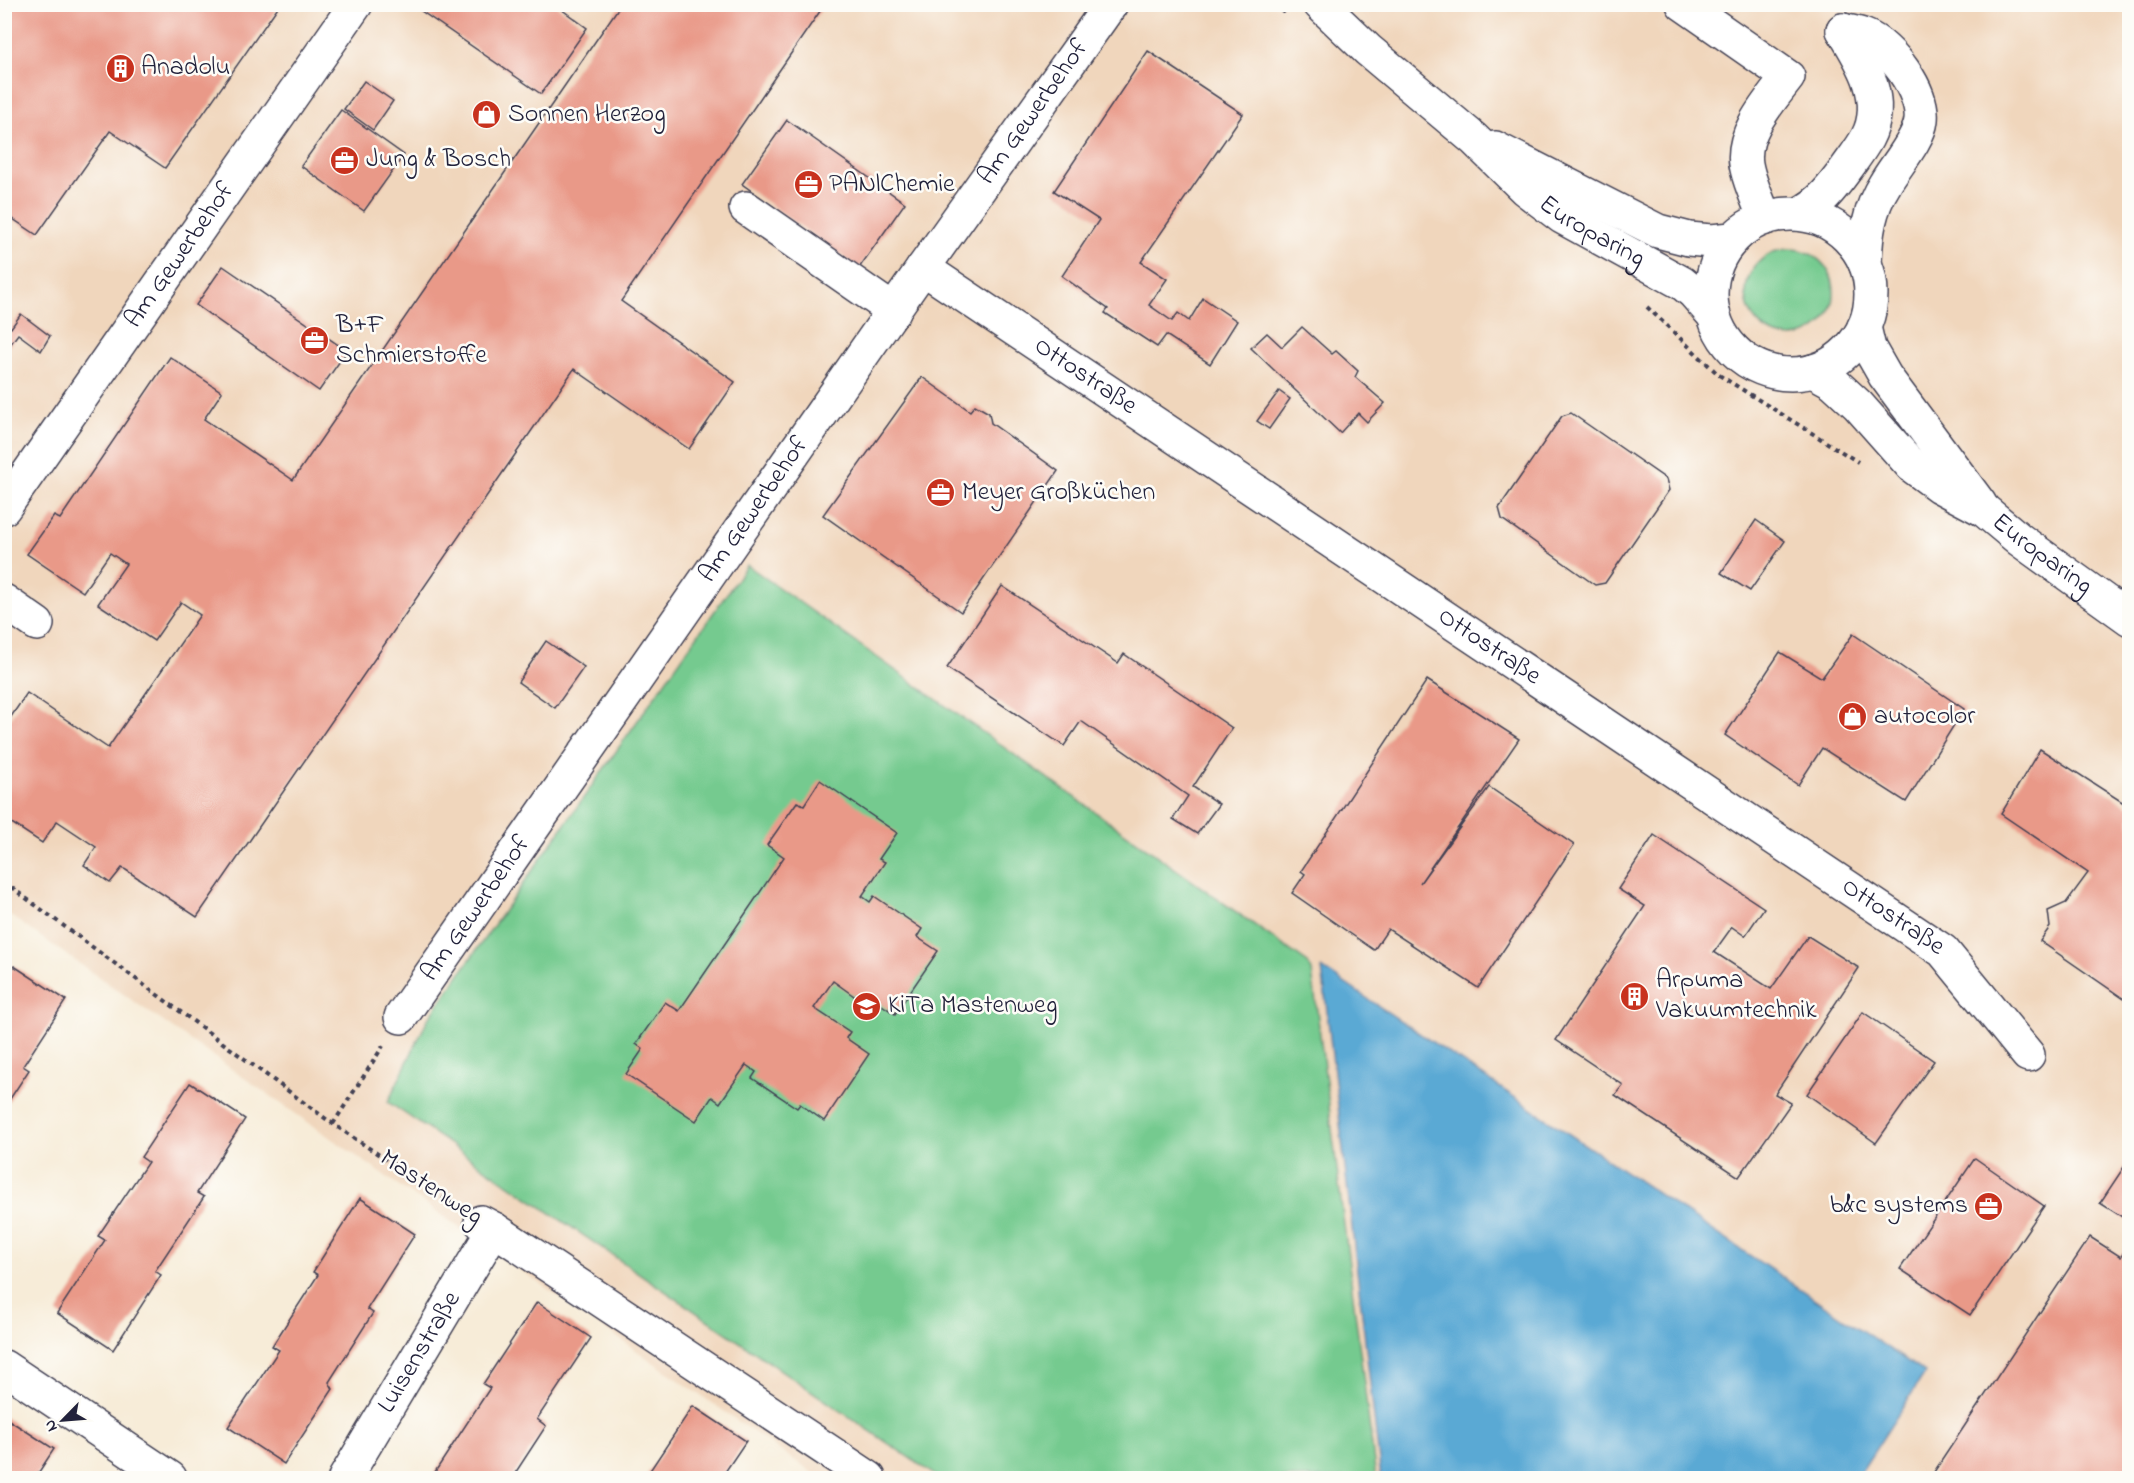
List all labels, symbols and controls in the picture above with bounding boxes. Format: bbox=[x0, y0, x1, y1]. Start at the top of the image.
street label: Am Gewerbehof bbox=[969, 31, 1099, 193]
place label: Anadolu bbox=[141, 49, 230, 87]
building icon: Anadolu bbox=[104, 52, 136, 84]
place label: Sonnen Herzog bbox=[508, 96, 666, 134]
shop icon: Sonnen Herzog bbox=[471, 99, 503, 131]
place label: Jung & Bosch bbox=[366, 141, 511, 179]
office icon: Jung & Bosch bbox=[329, 144, 361, 176]
place label: PAN|Chemie bbox=[829, 166, 955, 204]
office icon: PAN|Chemie bbox=[792, 169, 824, 201]
street label: Am Gewerbehof bbox=[116, 174, 245, 336]
street label: Europaring bbox=[1530, 186, 1652, 278]
place label: B+F Schmierstoffe bbox=[335, 307, 487, 375]
office icon: B+F Schmierstoffe bbox=[299, 325, 331, 357]
street label: Ottostraße bbox=[1026, 328, 1145, 425]
street label: Am Gewerbehof bbox=[690, 428, 819, 591]
place label: Meyer Großküchen bbox=[962, 474, 1155, 512]
office icon: Meyer Großküchen bbox=[925, 477, 957, 509]
street label: Europaring bbox=[1983, 505, 2100, 605]
street label: Ottostraße bbox=[1429, 598, 1549, 696]
place label: autocolor bbox=[1874, 698, 1976, 736]
shop icon: autocolor bbox=[1837, 701, 1869, 733]
street label: Am Gewerbehof bbox=[412, 827, 541, 990]
street label: Ottostraße bbox=[1833, 869, 1952, 966]
place label: Arpuma Vakuumtechnik bbox=[1655, 962, 1817, 1030]
building icon: Arpuma Vakuumtechnik bbox=[1619, 980, 1651, 1012]
place label: KiTa Mastenweg bbox=[888, 987, 1057, 1025]
school or university icon: KiTa Mastenweg bbox=[851, 990, 883, 1022]
street label: Mastenweg bbox=[372, 1140, 490, 1236]
place label: b&c systems bbox=[1830, 1187, 1968, 1225]
office icon: b&c systems bbox=[1973, 1190, 2005, 1222]
street label: Luisenstraße bbox=[369, 1284, 471, 1421]
north arrow bbox=[33, 1390, 93, 1450]
text: N bbox=[38, 1415, 64, 1435]

